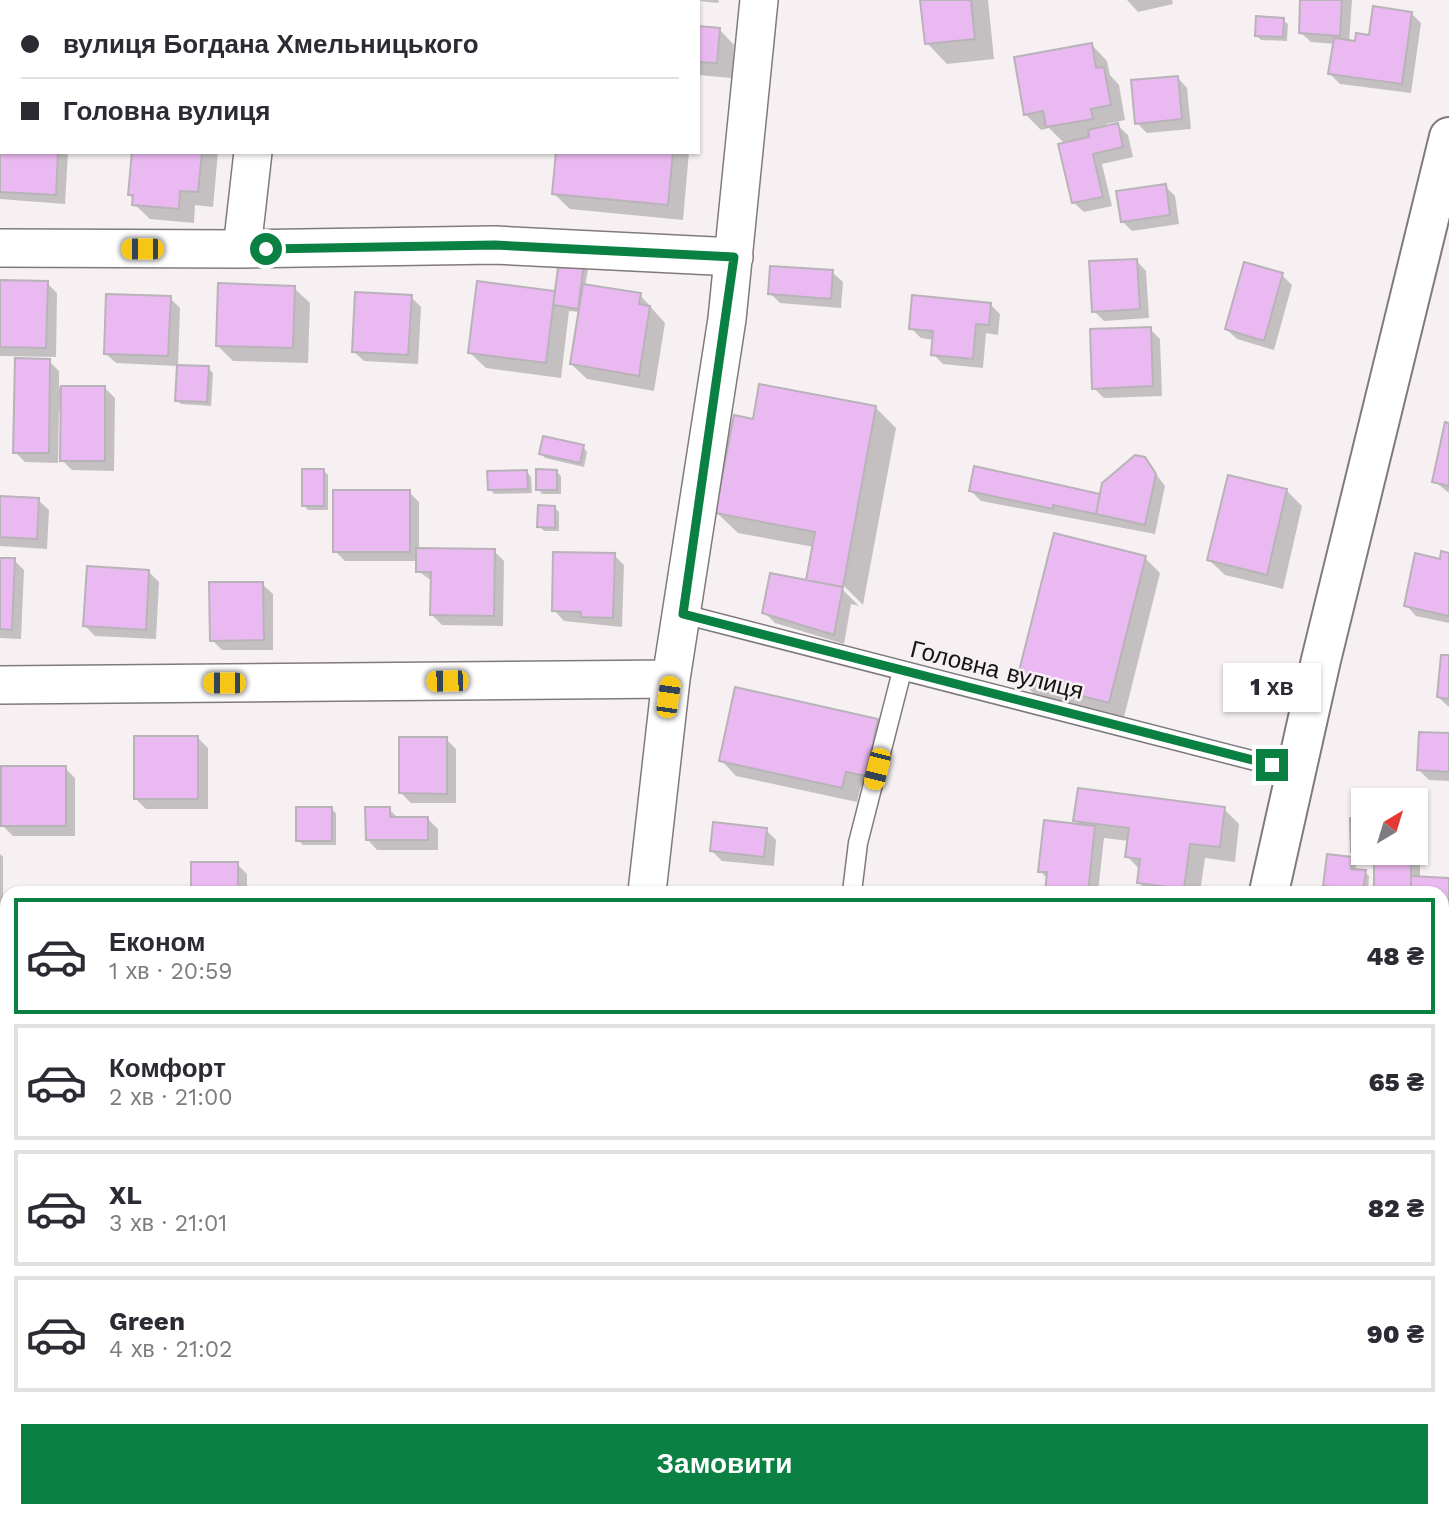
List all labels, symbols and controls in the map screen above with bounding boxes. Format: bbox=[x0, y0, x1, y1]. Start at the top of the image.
text: вулиця Богдана Хмельницького bbox=[63, 29, 479, 59]
text: Головна вулиця bbox=[63, 96, 270, 126]
route start bbox=[250, 233, 282, 265]
car bbox=[122, 239, 164, 260]
street label: Головна вулиця bbox=[908, 635, 1086, 705]
callout: 1 хв bbox=[1223, 664, 1321, 712]
car bbox=[426, 670, 469, 692]
car bbox=[204, 673, 246, 694]
text: 1 хв bbox=[1250, 674, 1294, 701]
car bbox=[655, 675, 682, 719]
car bbox=[862, 746, 893, 792]
route end bbox=[1256, 749, 1288, 781]
north arrow bbox=[1351, 788, 1428, 864]
map controls bbox=[1351, 788, 1428, 865]
icon: car bbox=[25, 925, 88, 988]
text: Економ bbox=[109, 927, 205, 957]
text: 48 ₴ bbox=[1366, 941, 1424, 971]
text: 1 хв · 20:59 bbox=[109, 958, 233, 985]
icon: car bbox=[25, 1051, 88, 1114]
text: Комфорт bbox=[109, 1053, 226, 1083]
text: 65 ₴ bbox=[1368, 1067, 1424, 1097]
text: 2 хв · 21:00 bbox=[109, 1084, 233, 1111]
icon: car bbox=[25, 1177, 88, 1240]
text: XL bbox=[109, 1180, 142, 1210]
text: 82 ₴ bbox=[1368, 1193, 1424, 1223]
text: 3 хв · 21:01 bbox=[109, 1210, 227, 1237]
icon: car bbox=[25, 1303, 88, 1366]
text: Green bbox=[109, 1306, 185, 1336]
text: 90 ₴ bbox=[1367, 1319, 1424, 1349]
text: 4 хв · 21:02 bbox=[109, 1336, 232, 1363]
button: Замовити bbox=[21, 1424, 1428, 1504]

